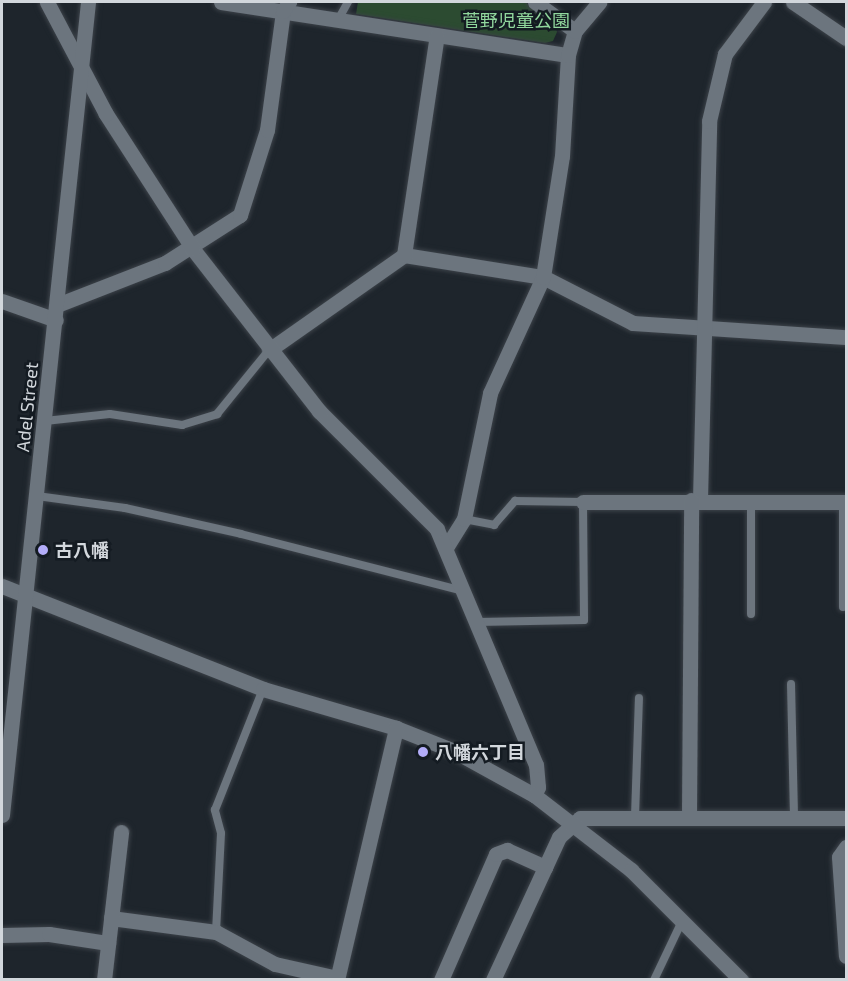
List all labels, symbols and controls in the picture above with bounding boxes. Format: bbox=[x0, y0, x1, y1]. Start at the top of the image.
park label: 菅野児童公園 bbox=[462, 9, 570, 31]
street label: Adel Street bbox=[12, 361, 42, 453]
place label: 古八幡 bbox=[55, 539, 109, 561]
marker: 古八幡 bbox=[36, 543, 50, 557]
place label: 八幡六丁目 bbox=[435, 741, 525, 763]
marker: 八幡六丁目 bbox=[416, 745, 430, 759]

